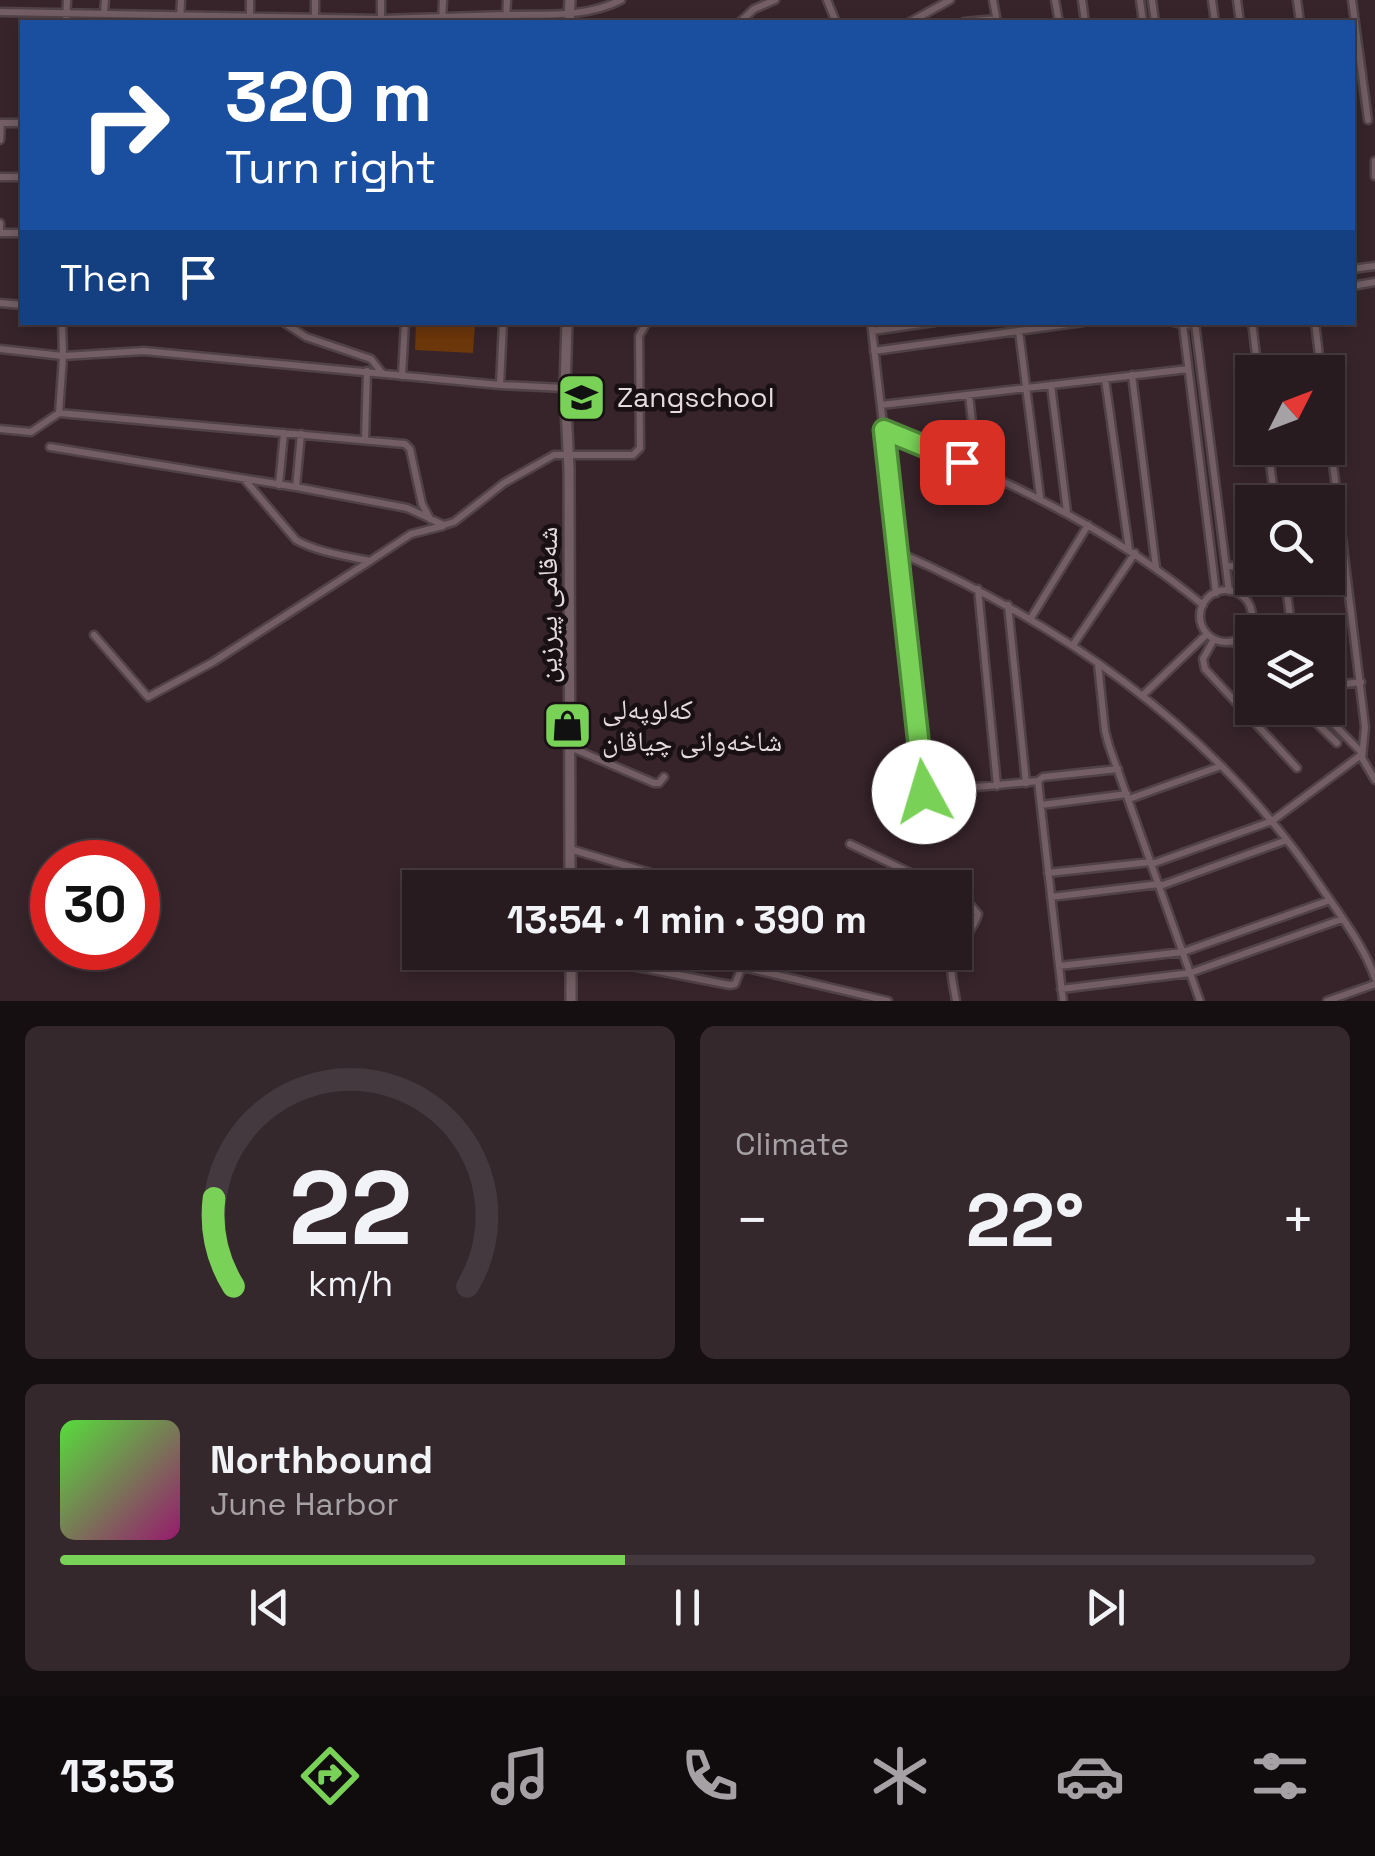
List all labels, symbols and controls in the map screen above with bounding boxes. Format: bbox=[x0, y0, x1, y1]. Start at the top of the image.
text: 320 m bbox=[225, 52, 432, 141]
icon: right bbox=[60, 60, 190, 190]
text: Turn right bbox=[225, 139, 436, 196]
icon: arrive bbox=[171, 250, 226, 305]
text: Then bbox=[60, 254, 151, 302]
north arrow bbox=[1235, 355, 1345, 465]
map controls bbox=[1235, 355, 1345, 725]
school or university icon: Zangschool bbox=[556, 371, 608, 423]
place label: Zangschool bbox=[617, 379, 775, 415]
pin bbox=[920, 420, 1005, 505]
icon: arrive bbox=[935, 435, 990, 490]
button: search bbox=[1235, 485, 1345, 595]
street label: شەقامی پیرزین bbox=[529, 527, 565, 683]
button: layers bbox=[1235, 615, 1345, 725]
place label: کەلوپەلی شاخەوانی چیاڤان bbox=[602, 691, 782, 759]
shop icon: کەلوپەلی شاخەوانی چیاڤان bbox=[541, 699, 593, 751]
position arrow bbox=[872, 740, 976, 844]
speed limit sign: 30 bbox=[30, 840, 160, 970]
text: 13:54 · 1 min · 390 m bbox=[507, 896, 867, 944]
text: Climate bbox=[735, 1124, 849, 1164]
text: 22 bbox=[288, 1142, 412, 1274]
text: 22° bbox=[966, 1172, 1084, 1268]
text: − bbox=[735, 1185, 769, 1255]
text: + bbox=[1281, 1185, 1315, 1255]
text: km/h bbox=[307, 1261, 393, 1306]
text: Northbound bbox=[210, 1436, 433, 1484]
text: June Harbor bbox=[210, 1484, 398, 1524]
icon: previous bbox=[242, 1580, 297, 1635]
icon: pause bbox=[660, 1580, 715, 1635]
icon: next bbox=[1078, 1580, 1133, 1635]
icon: directions bbox=[295, 1741, 365, 1811]
icon: music bbox=[485, 1741, 555, 1811]
icon: phone bbox=[675, 1741, 745, 1811]
icon: climate bbox=[865, 1741, 935, 1811]
icon: car bbox=[1055, 1741, 1125, 1811]
icon: filters bbox=[1245, 1741, 1315, 1811]
text: 13:53 bbox=[60, 1748, 175, 1805]

